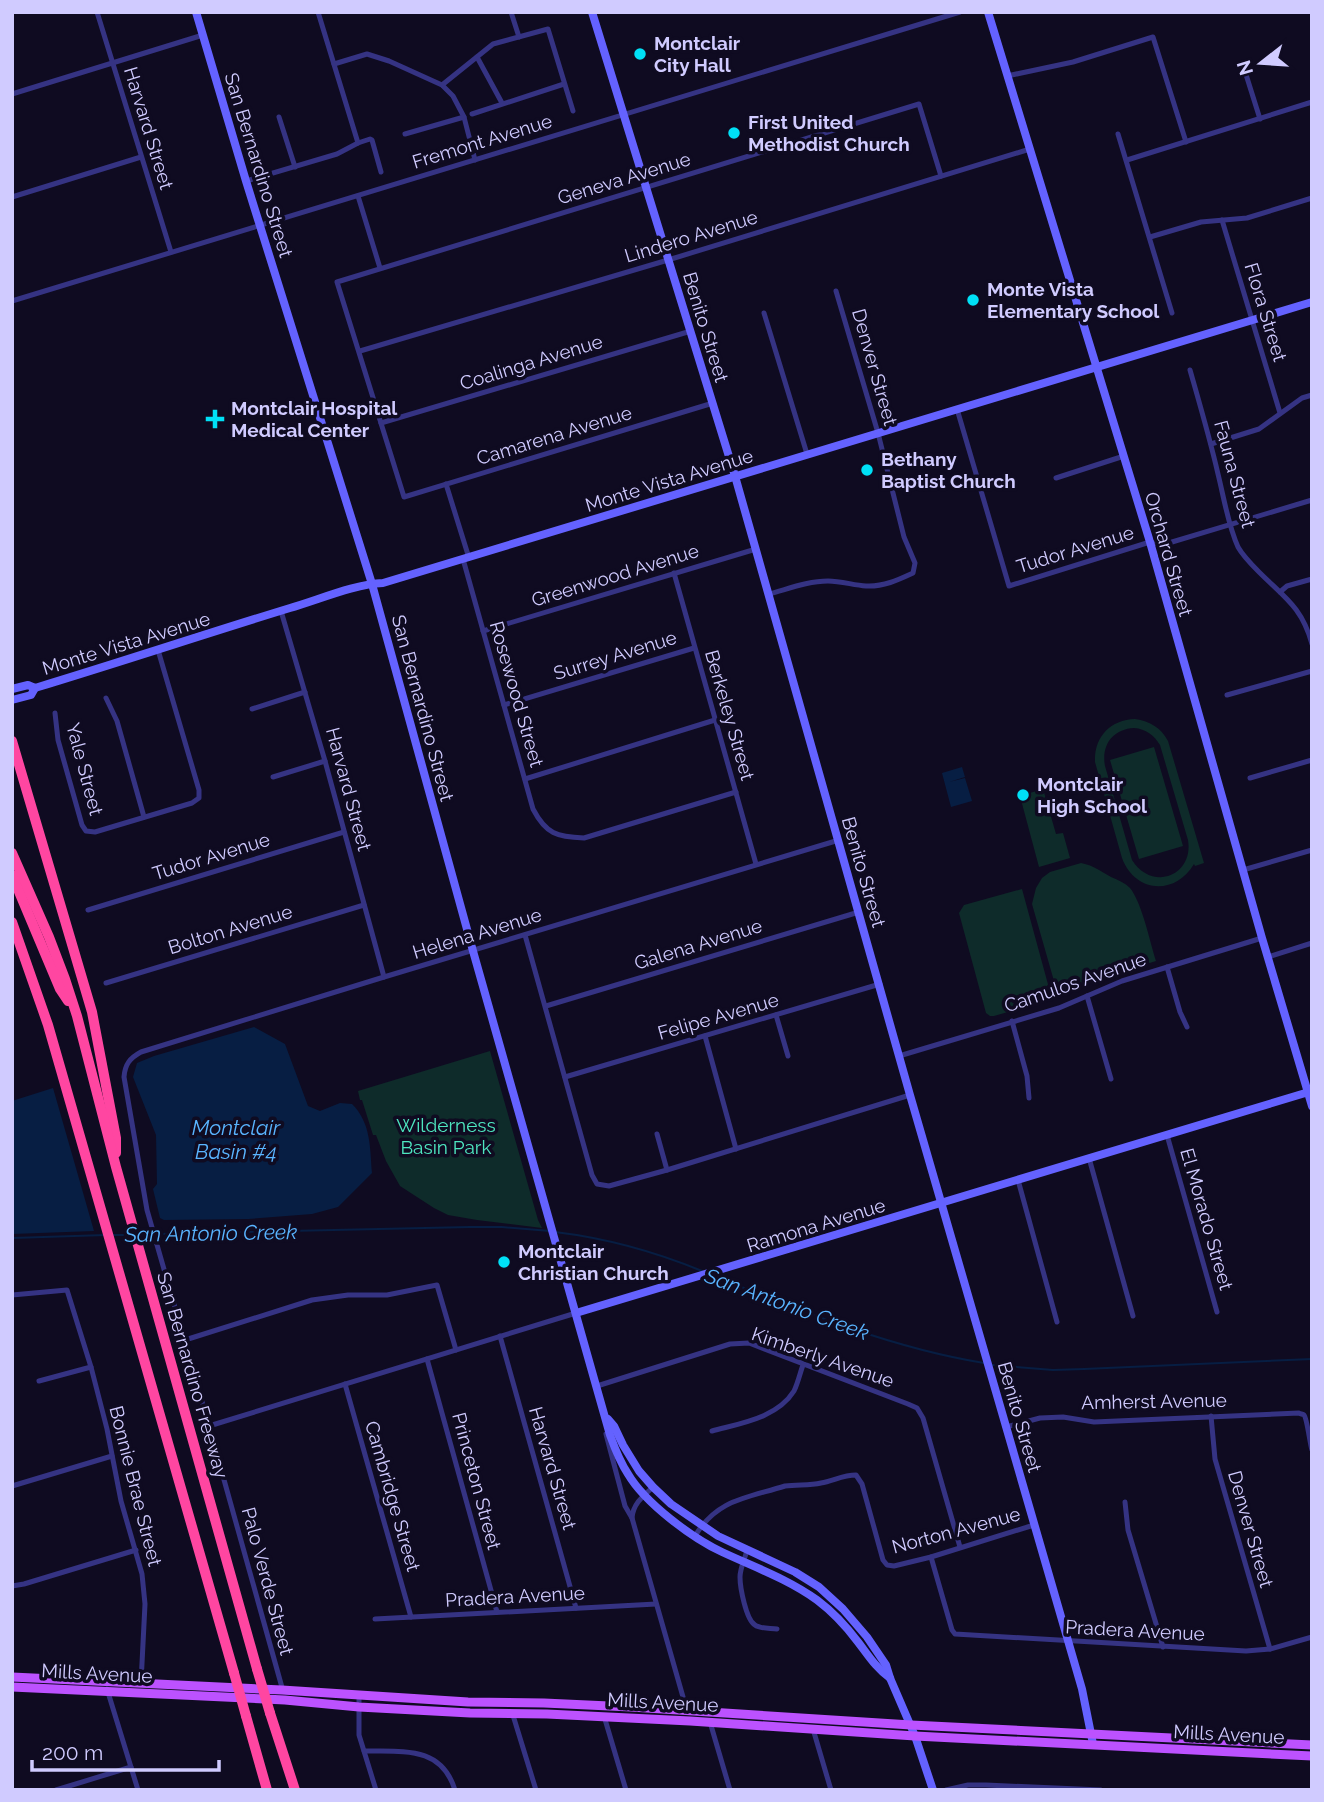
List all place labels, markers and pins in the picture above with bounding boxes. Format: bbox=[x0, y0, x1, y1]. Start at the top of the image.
place label: Montclair City Hall bbox=[654, 32, 741, 76]
marker: Montclair City Hall bbox=[632, 46, 648, 62]
place label: First United Methodist Church bbox=[748, 111, 910, 155]
marker: First United Methodist Church bbox=[726, 125, 742, 141]
place label: Monte Vista Elementary School bbox=[987, 278, 1160, 322]
marker: Monte Vista Elementary School bbox=[965, 292, 981, 308]
place label: Montclair Hospital Medical Center bbox=[231, 397, 398, 441]
marker: Montclair Hospital Medical Center bbox=[205, 409, 225, 429]
place label: Bethany Baptist Church bbox=[881, 448, 1016, 492]
marker: Bethany Baptist Church bbox=[859, 462, 875, 478]
place label: Montclair High School bbox=[1037, 773, 1148, 817]
marker: Montclair High School bbox=[1015, 787, 1031, 803]
place label: Montclair Christian Church bbox=[518, 1240, 669, 1284]
marker: Montclair Christian Church bbox=[496, 1254, 512, 1270]

